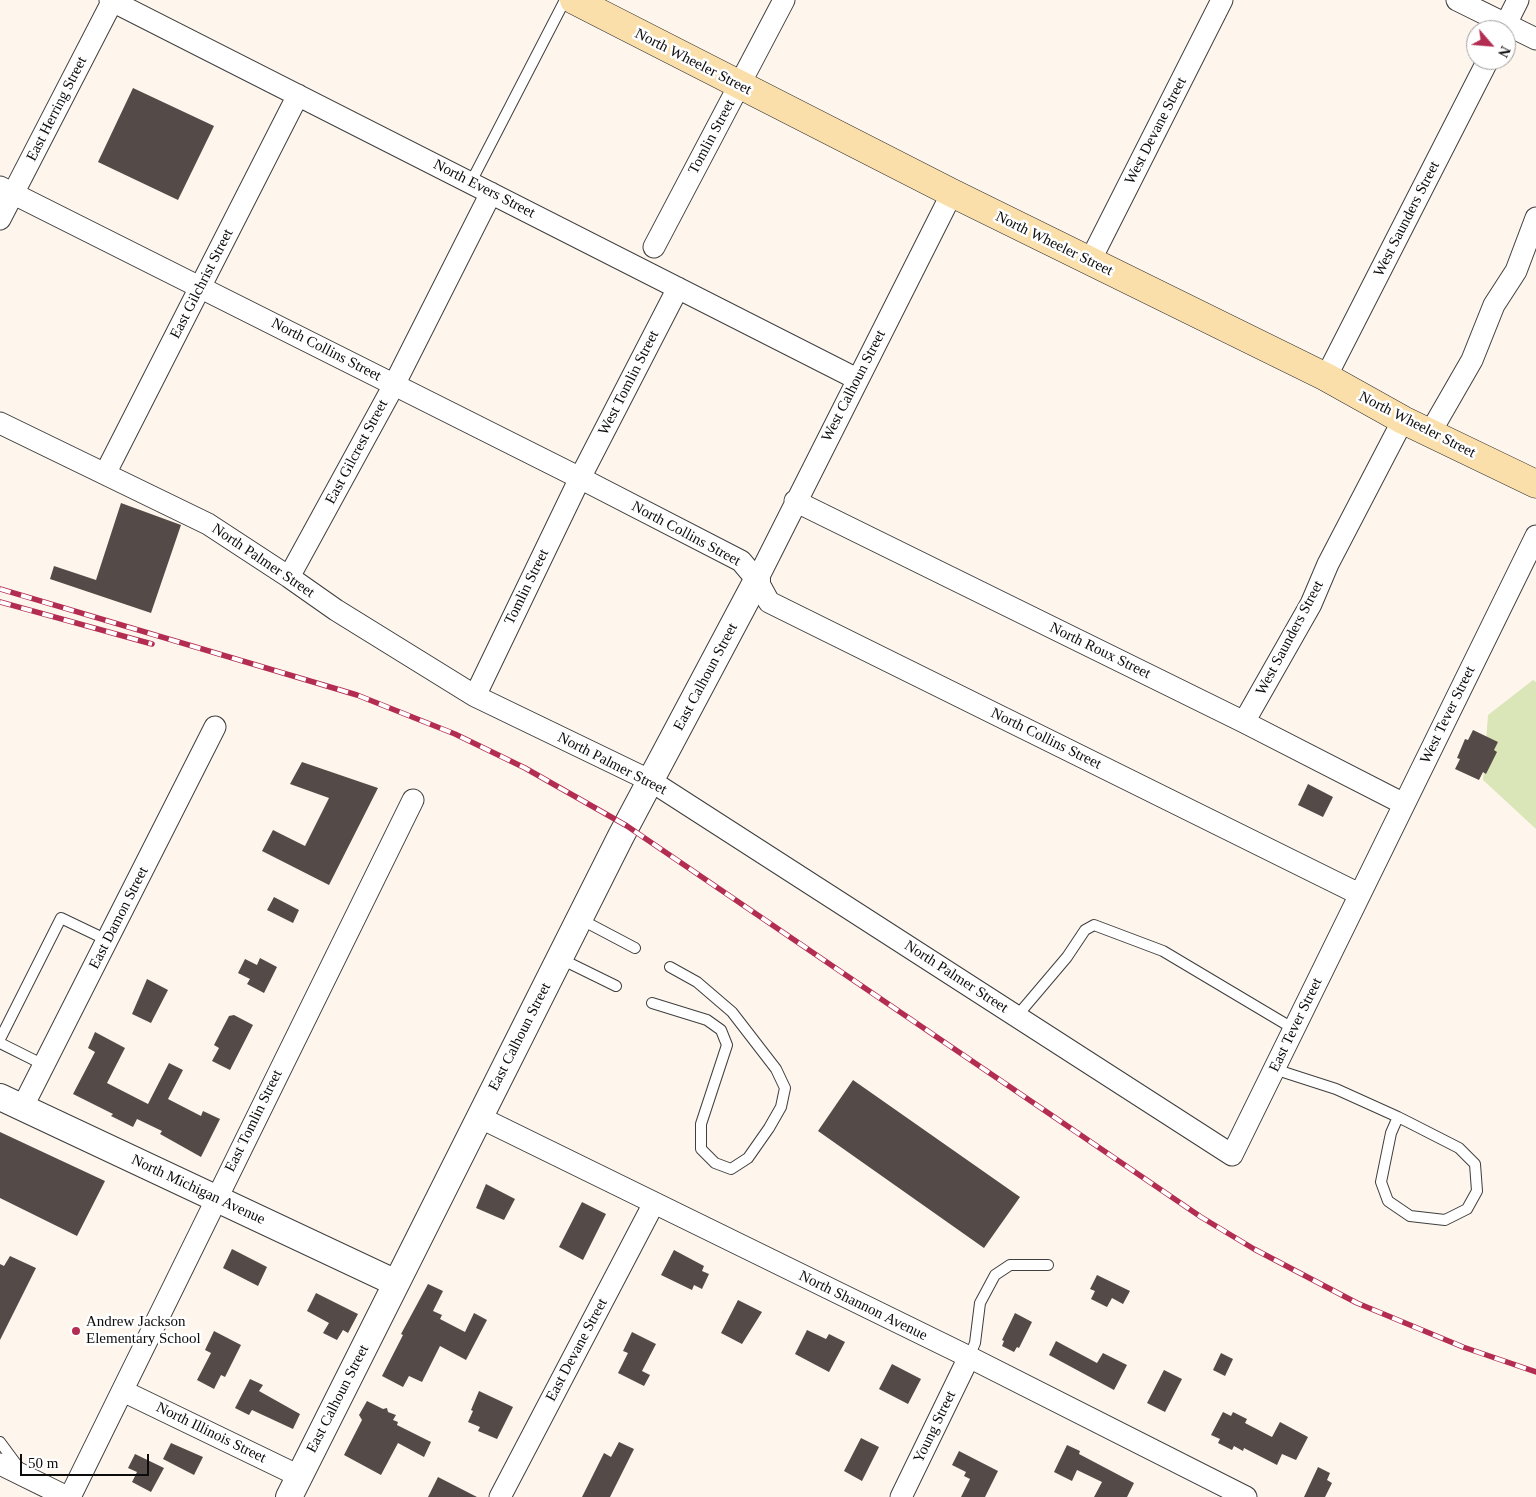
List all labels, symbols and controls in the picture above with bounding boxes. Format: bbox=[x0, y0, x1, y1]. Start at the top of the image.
north arrow bbox=[1466, 20, 1516, 70]
street label: North Wheeler Street bbox=[632, 25, 754, 99]
text: N bbox=[1495, 44, 1513, 59]
street label: East Herring Street bbox=[23, 54, 91, 164]
street label: West Devane Street bbox=[1121, 74, 1191, 188]
street label: Tomlin Street bbox=[685, 97, 739, 177]
street label: North Evers Street bbox=[430, 156, 538, 222]
street label: West Saunders Street bbox=[1370, 158, 1444, 280]
street label: North Wheeler Street bbox=[992, 208, 1116, 280]
street label: East Gilchrist Street bbox=[167, 226, 237, 342]
street label: North Collins Street bbox=[268, 315, 384, 385]
street label: West Calhoun Street bbox=[818, 327, 890, 445]
street label: West Tomlin Street bbox=[595, 328, 663, 438]
street label: North Wheeler Street bbox=[1356, 388, 1478, 462]
street label: East Gilcrest Street bbox=[322, 397, 392, 507]
street label: North Collins Street bbox=[628, 498, 744, 570]
street label: North Palmer Street bbox=[208, 520, 318, 602]
street label: Tomlin Street bbox=[501, 546, 553, 628]
street label: West Saunders Street bbox=[1252, 578, 1328, 698]
street label: North Roux Street bbox=[1047, 619, 1153, 683]
street label: East Calhoun Street bbox=[670, 620, 742, 734]
street label: West Tever Street bbox=[1417, 663, 1479, 767]
street label: North Collins Street bbox=[988, 704, 1104, 774]
street label: North Palmer Street bbox=[554, 729, 670, 799]
street label: East Damon Street bbox=[85, 864, 153, 972]
street label: North Palmer Street bbox=[901, 937, 1011, 1017]
street label: East Tever Street bbox=[1266, 975, 1326, 1075]
street label: East Calhoun Street bbox=[485, 980, 555, 1094]
street label: East Tomlin Street bbox=[221, 1067, 287, 1175]
street label: North Michigan Avenue bbox=[128, 1151, 268, 1229]
street label: North Shannon Avenue bbox=[796, 1267, 930, 1345]
street label: East Devane Street bbox=[542, 1295, 612, 1405]
place label: Andrew Jackson Elementary School bbox=[86, 1313, 201, 1348]
marker: Andrew Jackson Elementary School bbox=[70, 1325, 82, 1337]
street label: East Calhoun Street bbox=[303, 1342, 373, 1456]
street label: Young Street bbox=[910, 1388, 960, 1466]
street label: North Illinois Street bbox=[153, 1399, 269, 1467]
scale bar bbox=[22, 1444, 151, 1476]
text: 50 m bbox=[28, 1455, 58, 1471]

